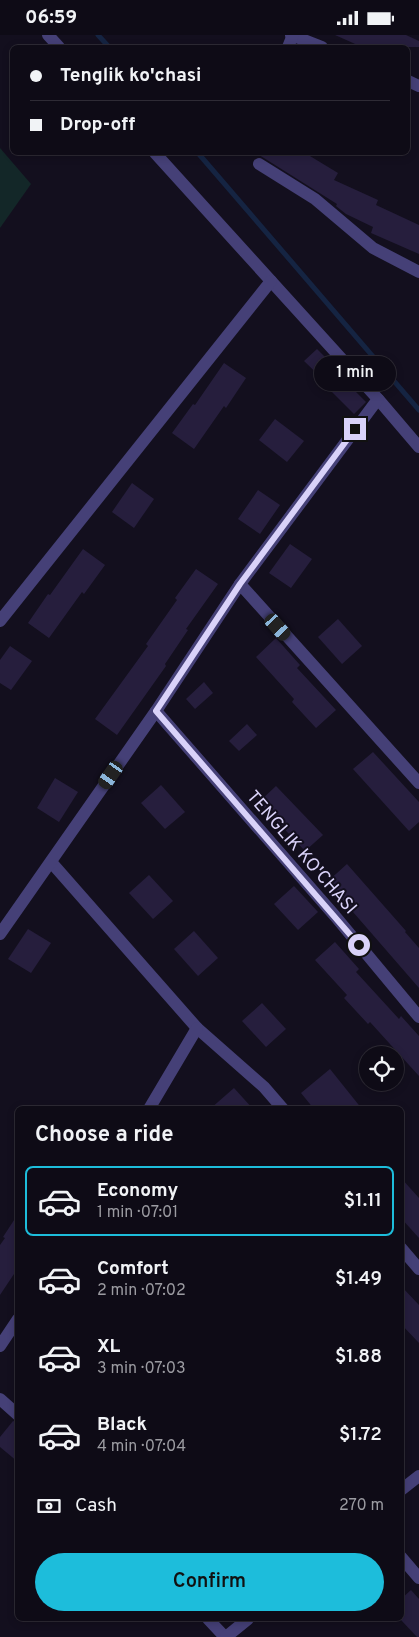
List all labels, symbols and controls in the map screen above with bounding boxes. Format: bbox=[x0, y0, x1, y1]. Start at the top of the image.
text: 06:59 bbox=[25, 6, 77, 30]
text: Tenglik ko'chasi bbox=[60, 64, 201, 88]
text: Drop-off bbox=[60, 113, 135, 137]
callout: 1 min bbox=[314, 357, 396, 391]
text: 1 min bbox=[336, 363, 374, 383]
route end bbox=[344, 418, 366, 440]
car bbox=[262, 611, 293, 643]
car bbox=[96, 758, 125, 792]
street label: TENGLIK KO'CHASI bbox=[241, 786, 361, 920]
route start bbox=[348, 934, 370, 956]
map controls bbox=[359, 1046, 404, 1091]
button: locate bbox=[359, 1046, 404, 1091]
text: Choose a ride bbox=[35, 1122, 173, 1149]
icon: car bbox=[37, 1179, 82, 1224]
text: Economy bbox=[97, 1179, 178, 1203]
text: $1.11 bbox=[344, 1189, 382, 1213]
text: 1 min · 07:01 bbox=[97, 1203, 178, 1223]
icon: car bbox=[37, 1257, 82, 1302]
text: Comfort bbox=[97, 1257, 169, 1281]
text: $1.49 bbox=[335, 1267, 382, 1291]
text: 2 min · 07:02 bbox=[97, 1281, 186, 1301]
icon: car bbox=[37, 1335, 82, 1380]
text: XL bbox=[97, 1335, 120, 1359]
text: $1.88 bbox=[335, 1345, 382, 1369]
text: 3 min · 07:03 bbox=[97, 1359, 186, 1379]
icon: car bbox=[37, 1413, 82, 1458]
text: Black bbox=[97, 1413, 147, 1437]
text: $1.72 bbox=[339, 1423, 382, 1447]
text: 4 min · 07:04 bbox=[97, 1437, 186, 1457]
icon: cash bbox=[35, 1492, 63, 1520]
text: Cash bbox=[75, 1494, 117, 1518]
text: 270 m bbox=[339, 1496, 384, 1516]
button: Confirm bbox=[35, 1553, 384, 1611]

